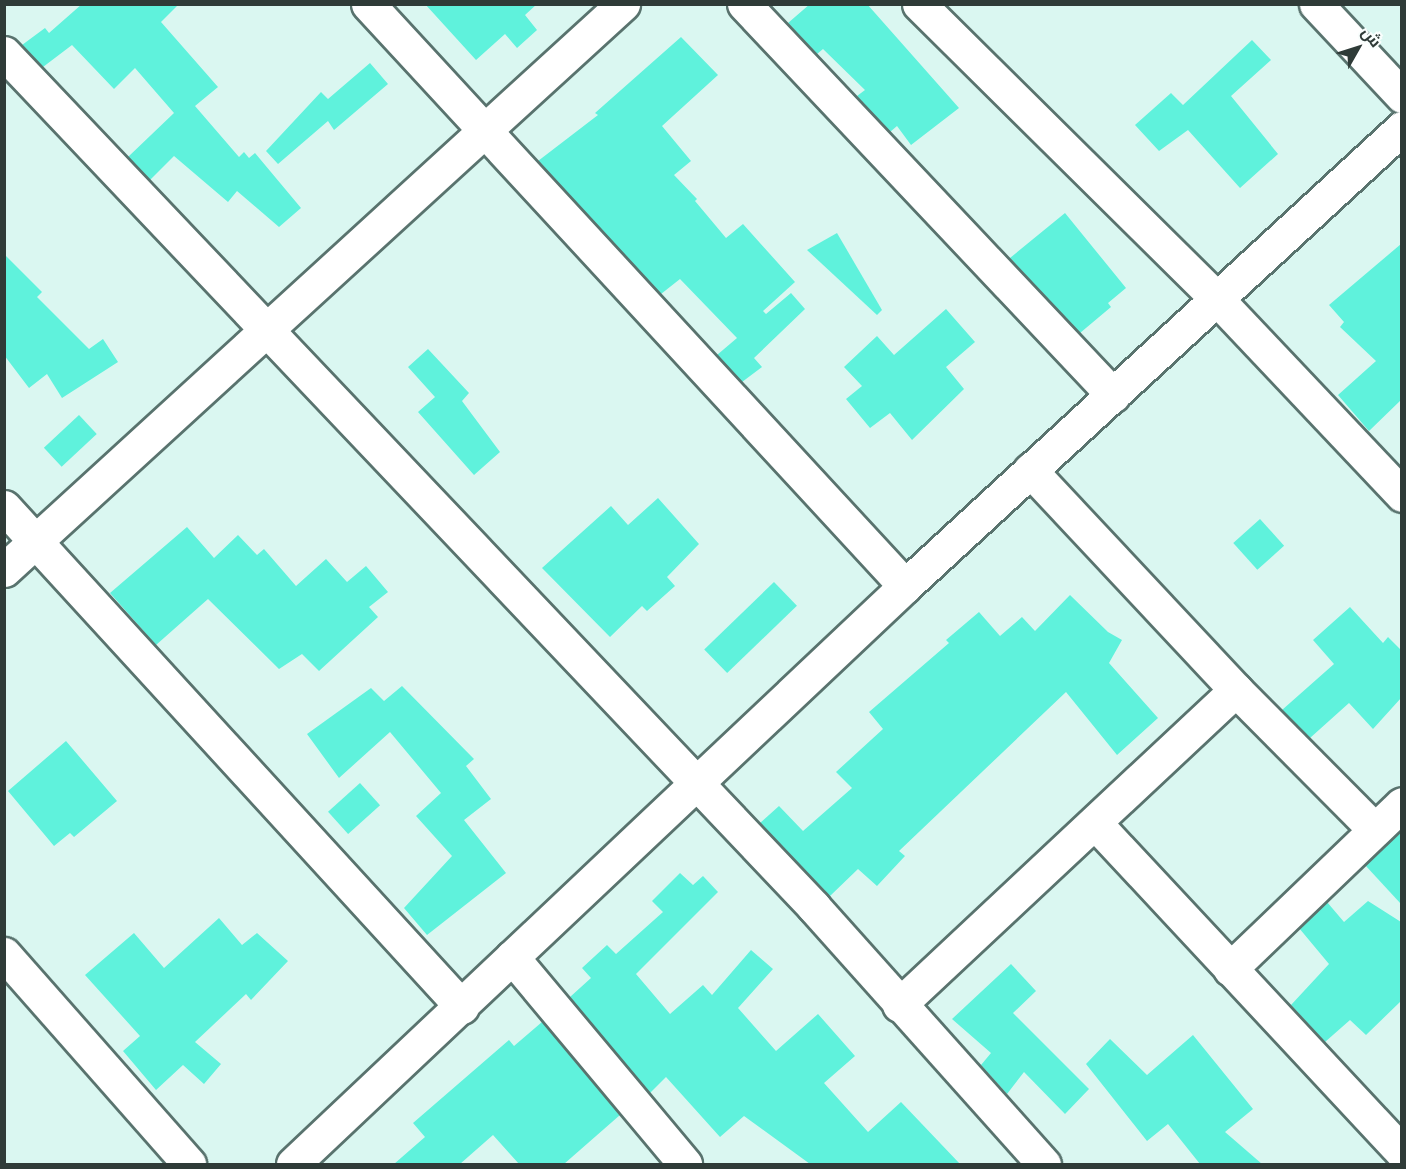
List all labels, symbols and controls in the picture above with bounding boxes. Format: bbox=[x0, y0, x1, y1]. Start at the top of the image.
north arrow bbox=[1328, 18, 1388, 78]
text: ش bbox=[1359, 22, 1386, 50]

